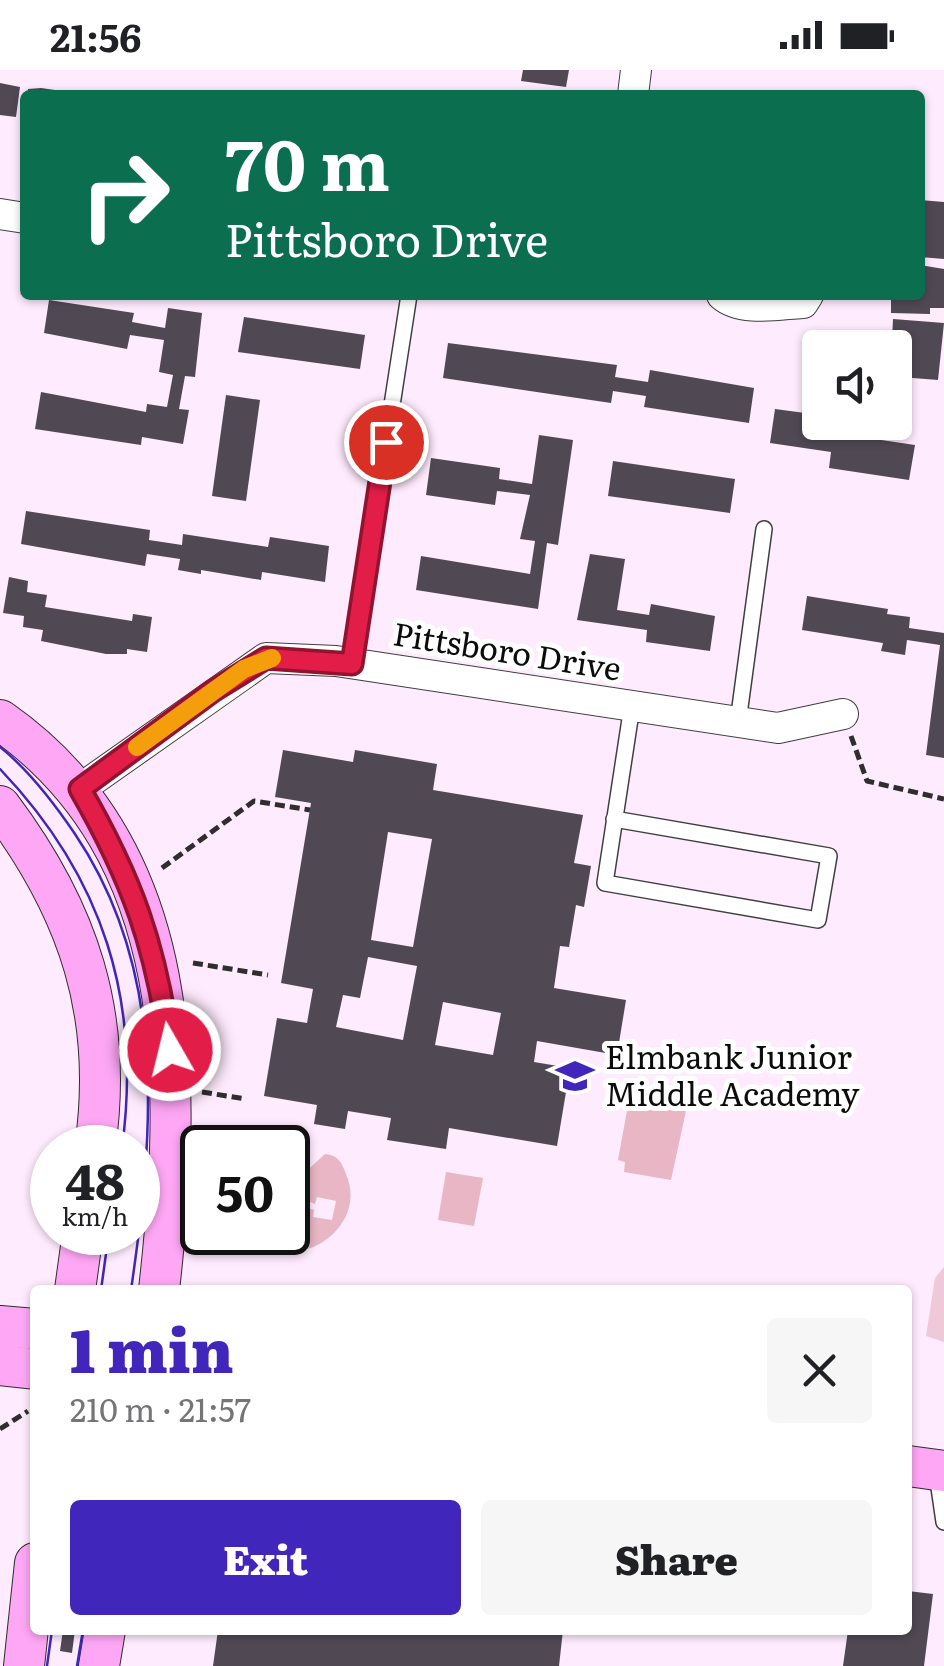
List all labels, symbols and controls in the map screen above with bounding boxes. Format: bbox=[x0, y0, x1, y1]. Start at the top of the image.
text: 21:56 bbox=[50, 7, 142, 64]
text: 70 m bbox=[225, 109, 390, 213]
icon: right bbox=[60, 130, 190, 260]
text: Pittsboro Drive bbox=[225, 204, 548, 271]
map controls bbox=[802, 330, 912, 440]
button: sound bbox=[802, 330, 912, 440]
pin bbox=[344, 400, 429, 485]
icon: arrive bbox=[359, 415, 414, 470]
street label: Pittsboro Drive bbox=[390, 607, 625, 691]
position arrow bbox=[118, 998, 222, 1102]
place label: Elmbank Junior Middle Academy bbox=[605, 1031, 860, 1116]
school or university icon: Elmbank Junior Middle Academy bbox=[554, 1055, 596, 1097]
speed limit sign: 50 bbox=[180, 1125, 310, 1255]
text: 48 bbox=[65, 1141, 125, 1215]
text: km/h bbox=[62, 1197, 128, 1234]
text: 1 min bbox=[70, 1302, 234, 1391]
button: close bbox=[767, 1318, 872, 1423]
text: 210 m · 21:57 bbox=[70, 1384, 251, 1432]
button: Exit bbox=[70, 1500, 461, 1615]
button: Share bbox=[481, 1500, 872, 1615]

